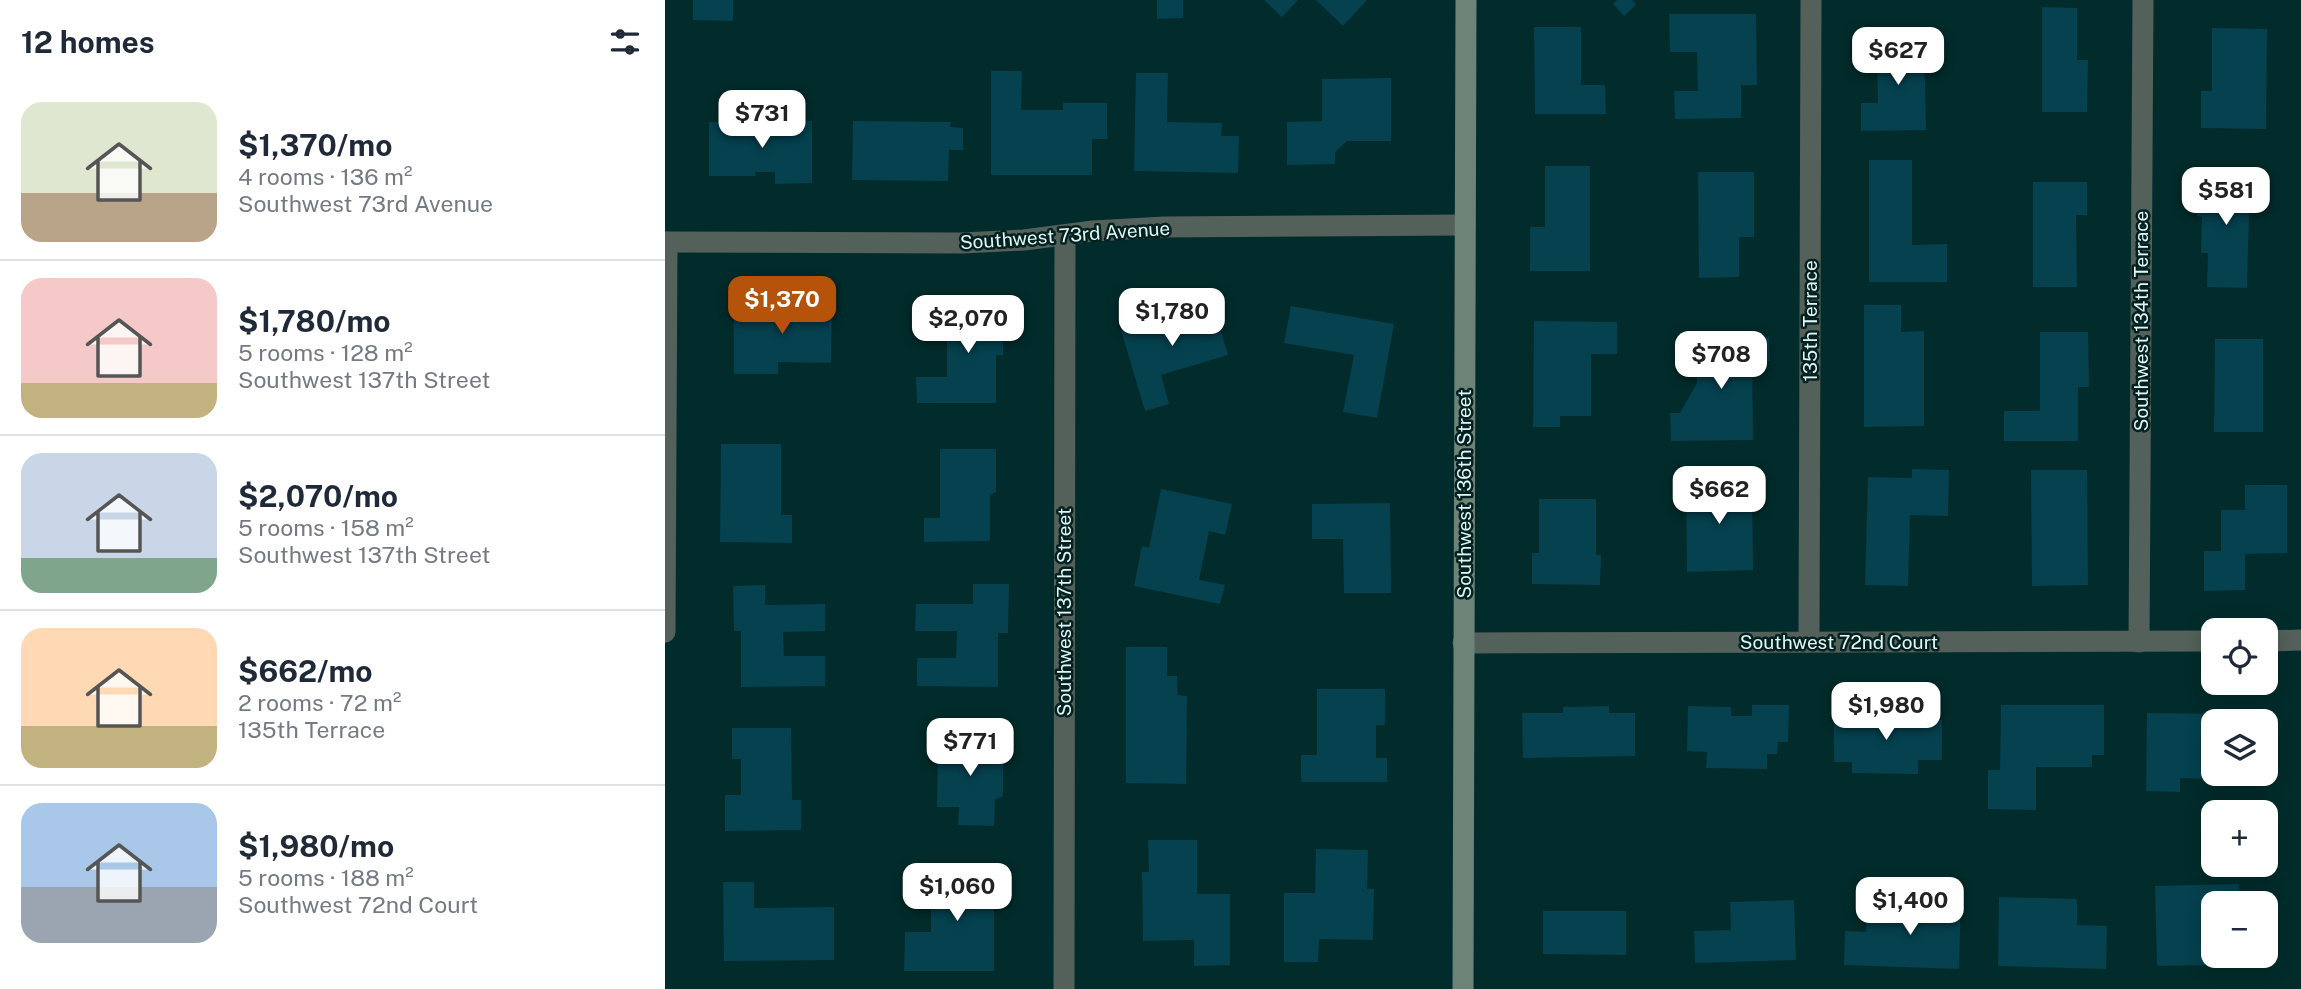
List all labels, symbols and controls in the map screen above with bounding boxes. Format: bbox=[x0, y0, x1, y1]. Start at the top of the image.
icon: filters bbox=[606, 23, 644, 61]
text: 12 homes bbox=[21, 24, 155, 60]
pin: $627 bbox=[1857, 28, 1939, 87]
text: $627 bbox=[1868, 36, 1928, 63]
pin: $731 bbox=[721, 90, 803, 150]
text: $731 bbox=[735, 99, 789, 126]
text: $1,370/mo bbox=[238, 127, 392, 163]
icon: home bbox=[77, 130, 161, 214]
text: 4 rooms · 136 m² bbox=[238, 163, 412, 190]
pin: $581 bbox=[2185, 168, 2267, 227]
text: $581 bbox=[2198, 176, 2254, 203]
text: Southwest 73rd Avenue bbox=[238, 190, 493, 217]
street label: Southwest 134th Terrace bbox=[2130, 211, 2152, 431]
street label: Southwest 73rd Avenue bbox=[959, 217, 1171, 253]
street label: 135th Terrace bbox=[1799, 260, 1821, 382]
pin: $1,370 bbox=[725, 276, 839, 336]
text: $1,370 bbox=[744, 285, 820, 312]
pin: $1,780 bbox=[1115, 288, 1229, 348]
pin: $2,070 bbox=[911, 296, 1025, 355]
text: $1,780 bbox=[1135, 297, 1209, 324]
text: $1,780/mo bbox=[238, 303, 391, 339]
text: $2,070 bbox=[928, 304, 1008, 331]
icon: home bbox=[77, 306, 161, 390]
pin: $708 bbox=[1680, 332, 1762, 391]
text: 5 rooms · 128 m² bbox=[238, 339, 413, 366]
text: $708 bbox=[1691, 340, 1751, 367]
text: Southwest 137th Street bbox=[238, 366, 490, 393]
street label: Southwest 136th Street bbox=[1453, 389, 1475, 599]
pin: $662 bbox=[1678, 466, 1760, 526]
text: $662 bbox=[1689, 475, 1749, 502]
text: $2,070/mo bbox=[238, 478, 398, 514]
icon: home bbox=[77, 481, 161, 565]
street label: Southwest 137th Street bbox=[1053, 508, 1075, 716]
text: 5 rooms · 158 m² bbox=[238, 514, 414, 541]
text: Southwest 137th Street bbox=[238, 541, 490, 568]
map controls bbox=[2201, 618, 2278, 968]
button: locate bbox=[2201, 618, 2278, 695]
street label: Southwest 72nd Court bbox=[1740, 631, 1938, 653]
text: $662/mo bbox=[238, 653, 373, 689]
icon: home bbox=[77, 656, 161, 740]
pin: $1,980 bbox=[1829, 682, 1943, 742]
text: 2 rooms · 72 m² bbox=[238, 689, 401, 716]
text: $1,980 bbox=[1847, 691, 1925, 718]
button: layers bbox=[2201, 709, 2278, 786]
text: 135th Terrace bbox=[238, 716, 385, 743]
pin: $771 bbox=[929, 718, 1011, 778]
text: $771 bbox=[943, 727, 997, 754]
button: + bbox=[2201, 800, 2278, 877]
text: $1,980/mo bbox=[238, 828, 394, 864]
icon: home bbox=[77, 831, 161, 915]
text: 5 rooms · 188 m² bbox=[238, 864, 414, 891]
pin: $1,060 bbox=[900, 864, 1014, 923]
text: $1,060 bbox=[919, 872, 995, 899]
pin: $1,400 bbox=[1853, 878, 1967, 937]
text: $1,400 bbox=[1872, 886, 1948, 913]
text: Southwest 72nd Court bbox=[238, 891, 478, 918]
button: − bbox=[2201, 891, 2278, 968]

